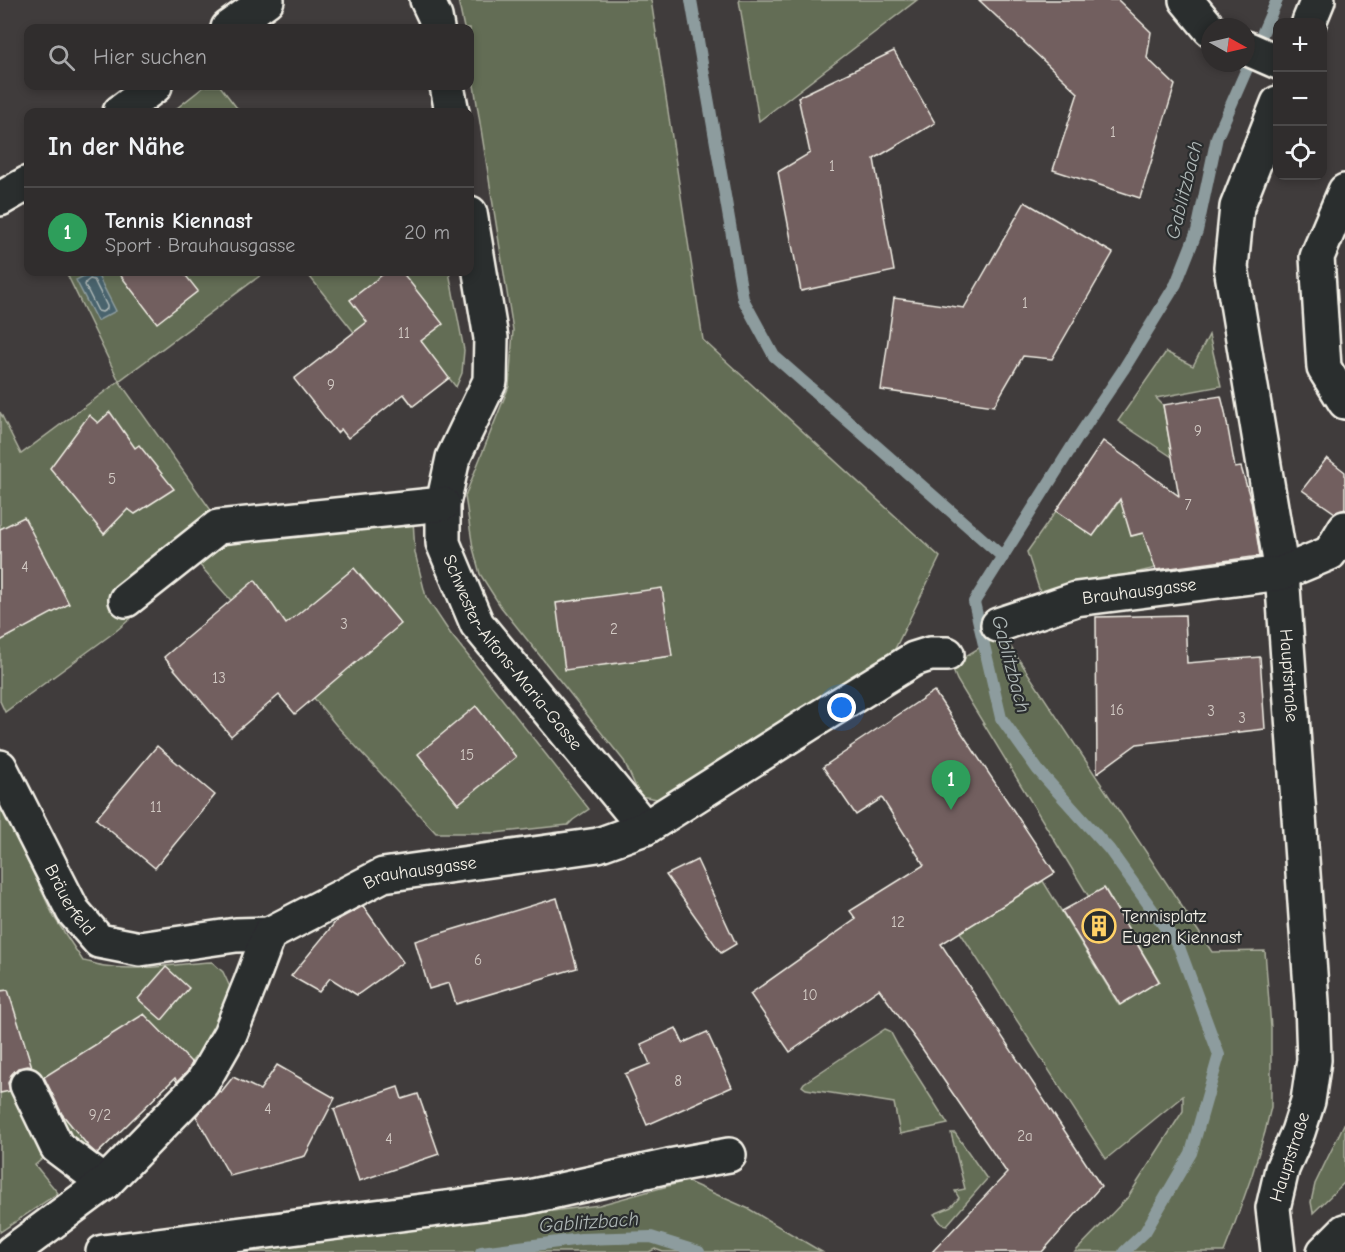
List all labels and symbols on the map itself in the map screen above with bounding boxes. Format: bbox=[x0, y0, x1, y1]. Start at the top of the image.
north arrow bbox=[1201, 18, 1255, 72]
house number: 1 bbox=[1110, 123, 1116, 141]
water label: Gablitzbach bbox=[1161, 139, 1207, 241]
house number: 1 bbox=[829, 157, 835, 175]
house number: 1 bbox=[1022, 294, 1028, 312]
house number: 11 bbox=[398, 324, 410, 342]
house number: 9 bbox=[327, 376, 335, 394]
house number: 9 bbox=[1194, 422, 1202, 440]
house number: 5 bbox=[108, 470, 116, 488]
house number: 7 bbox=[1184, 496, 1192, 514]
street label: Schwester-Alfons-Maria-Gasse bbox=[439, 551, 587, 754]
house number: 4 bbox=[21, 558, 29, 576]
street label: Brauhausgasse bbox=[1081, 573, 1198, 609]
water label: Gablitzbach bbox=[987, 613, 1035, 715]
house number: 3 bbox=[340, 615, 348, 633]
house number: 2 bbox=[610, 620, 618, 638]
street label: Hauptstraße bbox=[1275, 628, 1303, 723]
house number: 13 bbox=[212, 669, 226, 687]
your location bbox=[827, 693, 856, 722]
house number: 16 bbox=[1110, 701, 1124, 719]
house number: 3 bbox=[1207, 702, 1215, 720]
house number: 3 bbox=[1238, 709, 1246, 727]
house number: 15 bbox=[460, 746, 474, 764]
pin: 1 bbox=[932, 760, 970, 810]
house number: 11 bbox=[150, 798, 162, 816]
street label: Brauhausgasse bbox=[360, 852, 478, 894]
street label: Bräuerfeld bbox=[40, 860, 100, 939]
place label: Tennisplatz Eugen Kiennast bbox=[1122, 906, 1242, 948]
building icon: Tennisplatz Eugen Kiennast bbox=[1081, 908, 1117, 944]
house number: 12 bbox=[891, 913, 905, 931]
house number: 6 bbox=[474, 951, 482, 969]
house number: 10 bbox=[802, 986, 818, 1004]
house number: 8 bbox=[674, 1072, 682, 1090]
house number: 4 bbox=[264, 1100, 272, 1118]
house number: 9/2 bbox=[89, 1106, 111, 1124]
street label: Hauptstraße bbox=[1266, 1109, 1314, 1205]
house number: 2a bbox=[1017, 1127, 1033, 1145]
house number: 4 bbox=[385, 1130, 393, 1148]
water label: Gablitzbach bbox=[538, 1207, 640, 1237]

